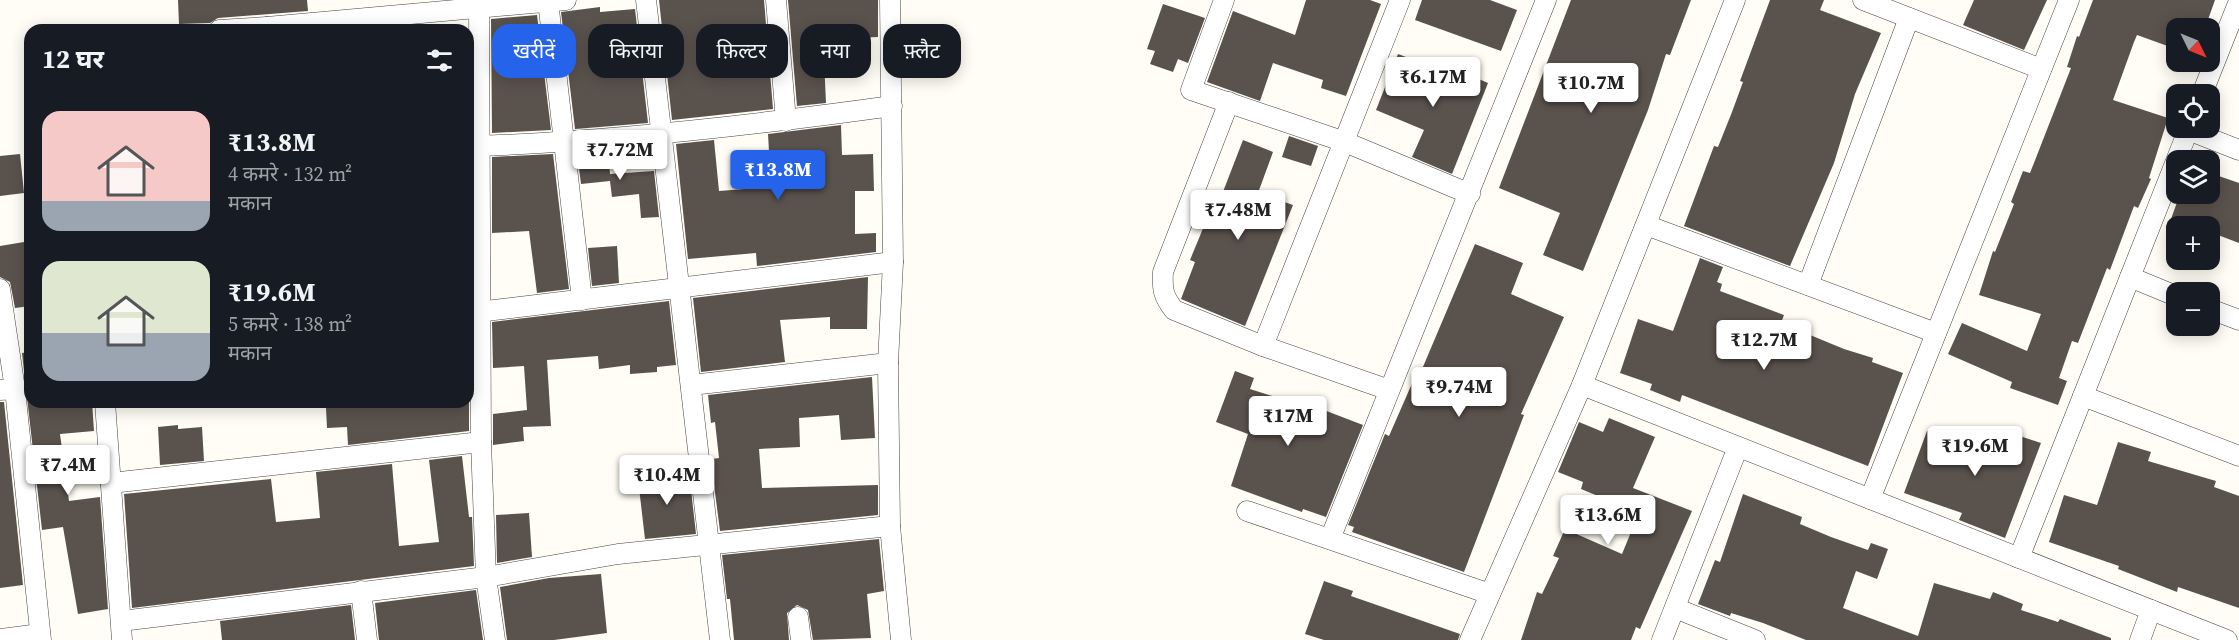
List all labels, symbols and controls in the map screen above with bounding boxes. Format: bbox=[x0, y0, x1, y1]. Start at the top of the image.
north arrow bbox=[2166, 18, 2220, 72]
map controls bbox=[2166, 18, 2220, 336]
chip: खरीदें bbox=[492, 24, 576, 78]
chip: किराया bbox=[588, 24, 684, 78]
chip: फ़िल्टर bbox=[696, 24, 788, 78]
chip: नया bbox=[800, 24, 871, 78]
chip: फ़्लैट bbox=[883, 24, 961, 78]
text: 12 घर bbox=[42, 41, 104, 77]
icon: filters bbox=[423, 44, 456, 77]
pin: ₹6.17M bbox=[1384, 57, 1482, 108]
text: ₹6.17M bbox=[1399, 62, 1467, 90]
pin: ₹10.7M bbox=[1542, 63, 1640, 114]
text: ₹10.7M bbox=[1557, 68, 1625, 96]
button: locate bbox=[2166, 84, 2220, 138]
text: ₹13.8M bbox=[228, 124, 315, 160]
pin: ₹7.72M bbox=[571, 130, 669, 181]
icon: home bbox=[90, 135, 162, 207]
text: ₹7.72M bbox=[586, 135, 654, 163]
pin: ₹13.8M bbox=[729, 150, 827, 201]
button: layers bbox=[2166, 150, 2220, 204]
text: ₹13.8M bbox=[744, 155, 812, 183]
text: 4 कमरे · 132 m² bbox=[228, 160, 352, 188]
text: मकान bbox=[228, 189, 272, 217]
pin: ₹7.48M bbox=[1189, 190, 1287, 241]
text: ₹7.48M bbox=[1204, 195, 1272, 223]
button: + bbox=[2166, 216, 2220, 270]
text: ₹19.6M bbox=[228, 274, 315, 310]
button: − bbox=[2166, 282, 2220, 336]
icon: home bbox=[90, 285, 162, 357]
text: 5 कमरे · 138 m² bbox=[228, 310, 352, 338]
pin: ₹12.7M bbox=[1715, 320, 1813, 371]
text: ₹12.7M bbox=[1730, 325, 1798, 353]
text: मकान bbox=[228, 339, 272, 367]
pin: ₹9.74M bbox=[1410, 367, 1508, 418]
text: ₹9.74M bbox=[1425, 372, 1493, 400]
pin: ₹17M bbox=[1252, 396, 1324, 447]
text: ₹17M bbox=[1263, 401, 1313, 429]
pin: ₹19.6M bbox=[1926, 426, 2024, 477]
text: ₹19.6M bbox=[1941, 431, 2009, 459]
pin: ₹7.4M bbox=[26, 445, 110, 496]
text: ₹7.4M bbox=[40, 450, 96, 478]
pin: ₹10.4M bbox=[618, 455, 716, 506]
text: ₹10.4M bbox=[633, 460, 701, 488]
pin: ₹13.6M bbox=[1559, 495, 1657, 546]
text: ₹13.6M bbox=[1574, 500, 1642, 528]

